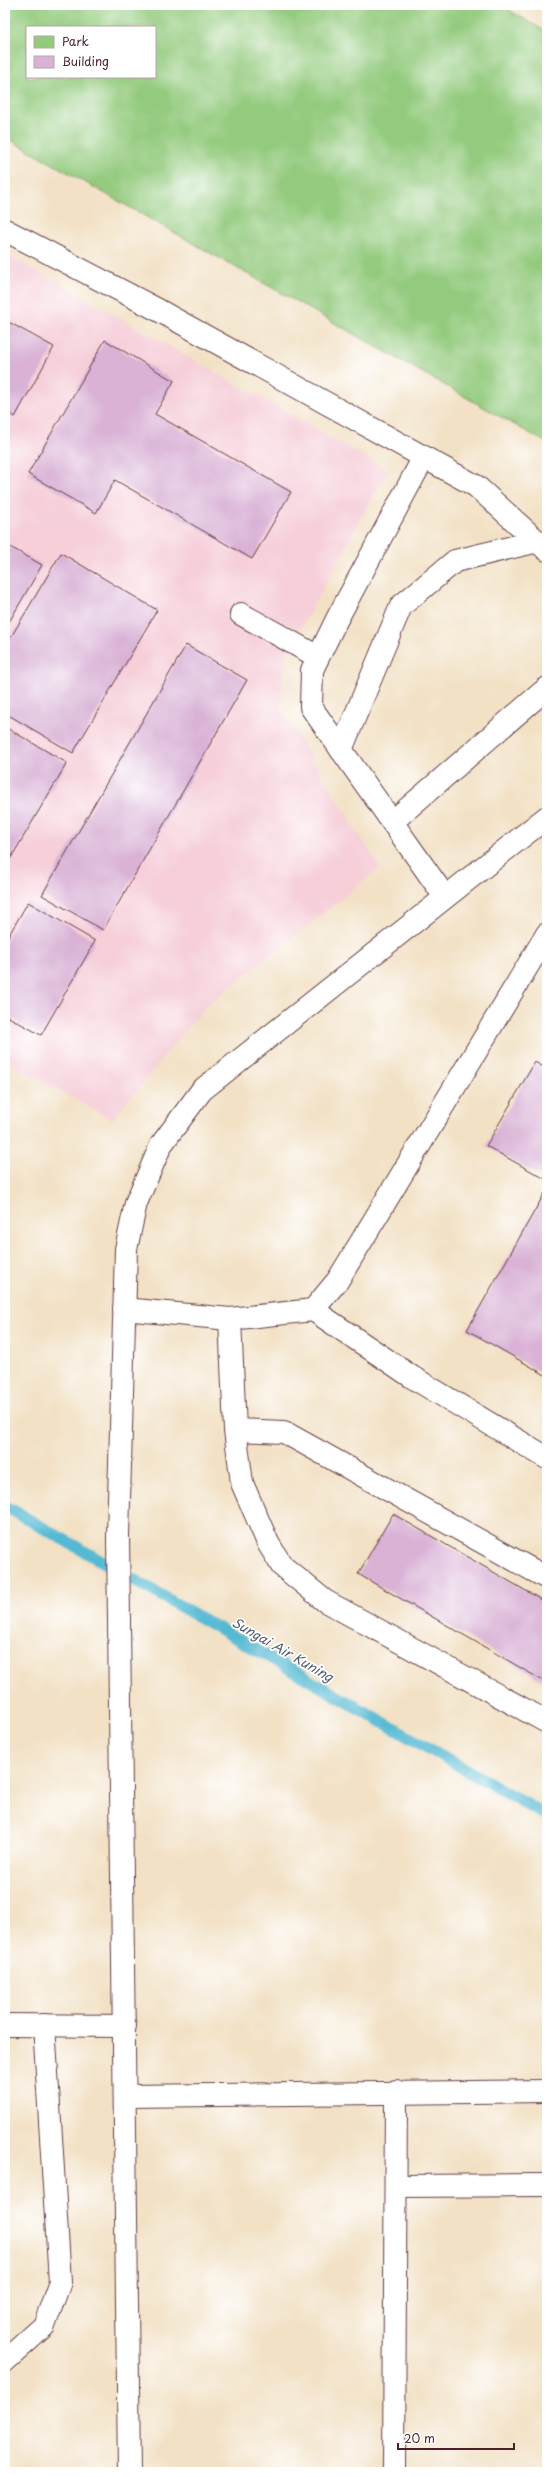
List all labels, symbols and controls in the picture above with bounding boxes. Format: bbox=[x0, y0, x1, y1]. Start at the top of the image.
legend bbox=[26, 26, 156, 78]
text: Park bbox=[62, 32, 89, 50]
text: Building bbox=[62, 52, 109, 70]
water label: Sungai Air Kuning bbox=[229, 1612, 338, 1686]
scale bar bbox=[398, 2425, 514, 2451]
text: 20 m bbox=[404, 2429, 435, 2447]

